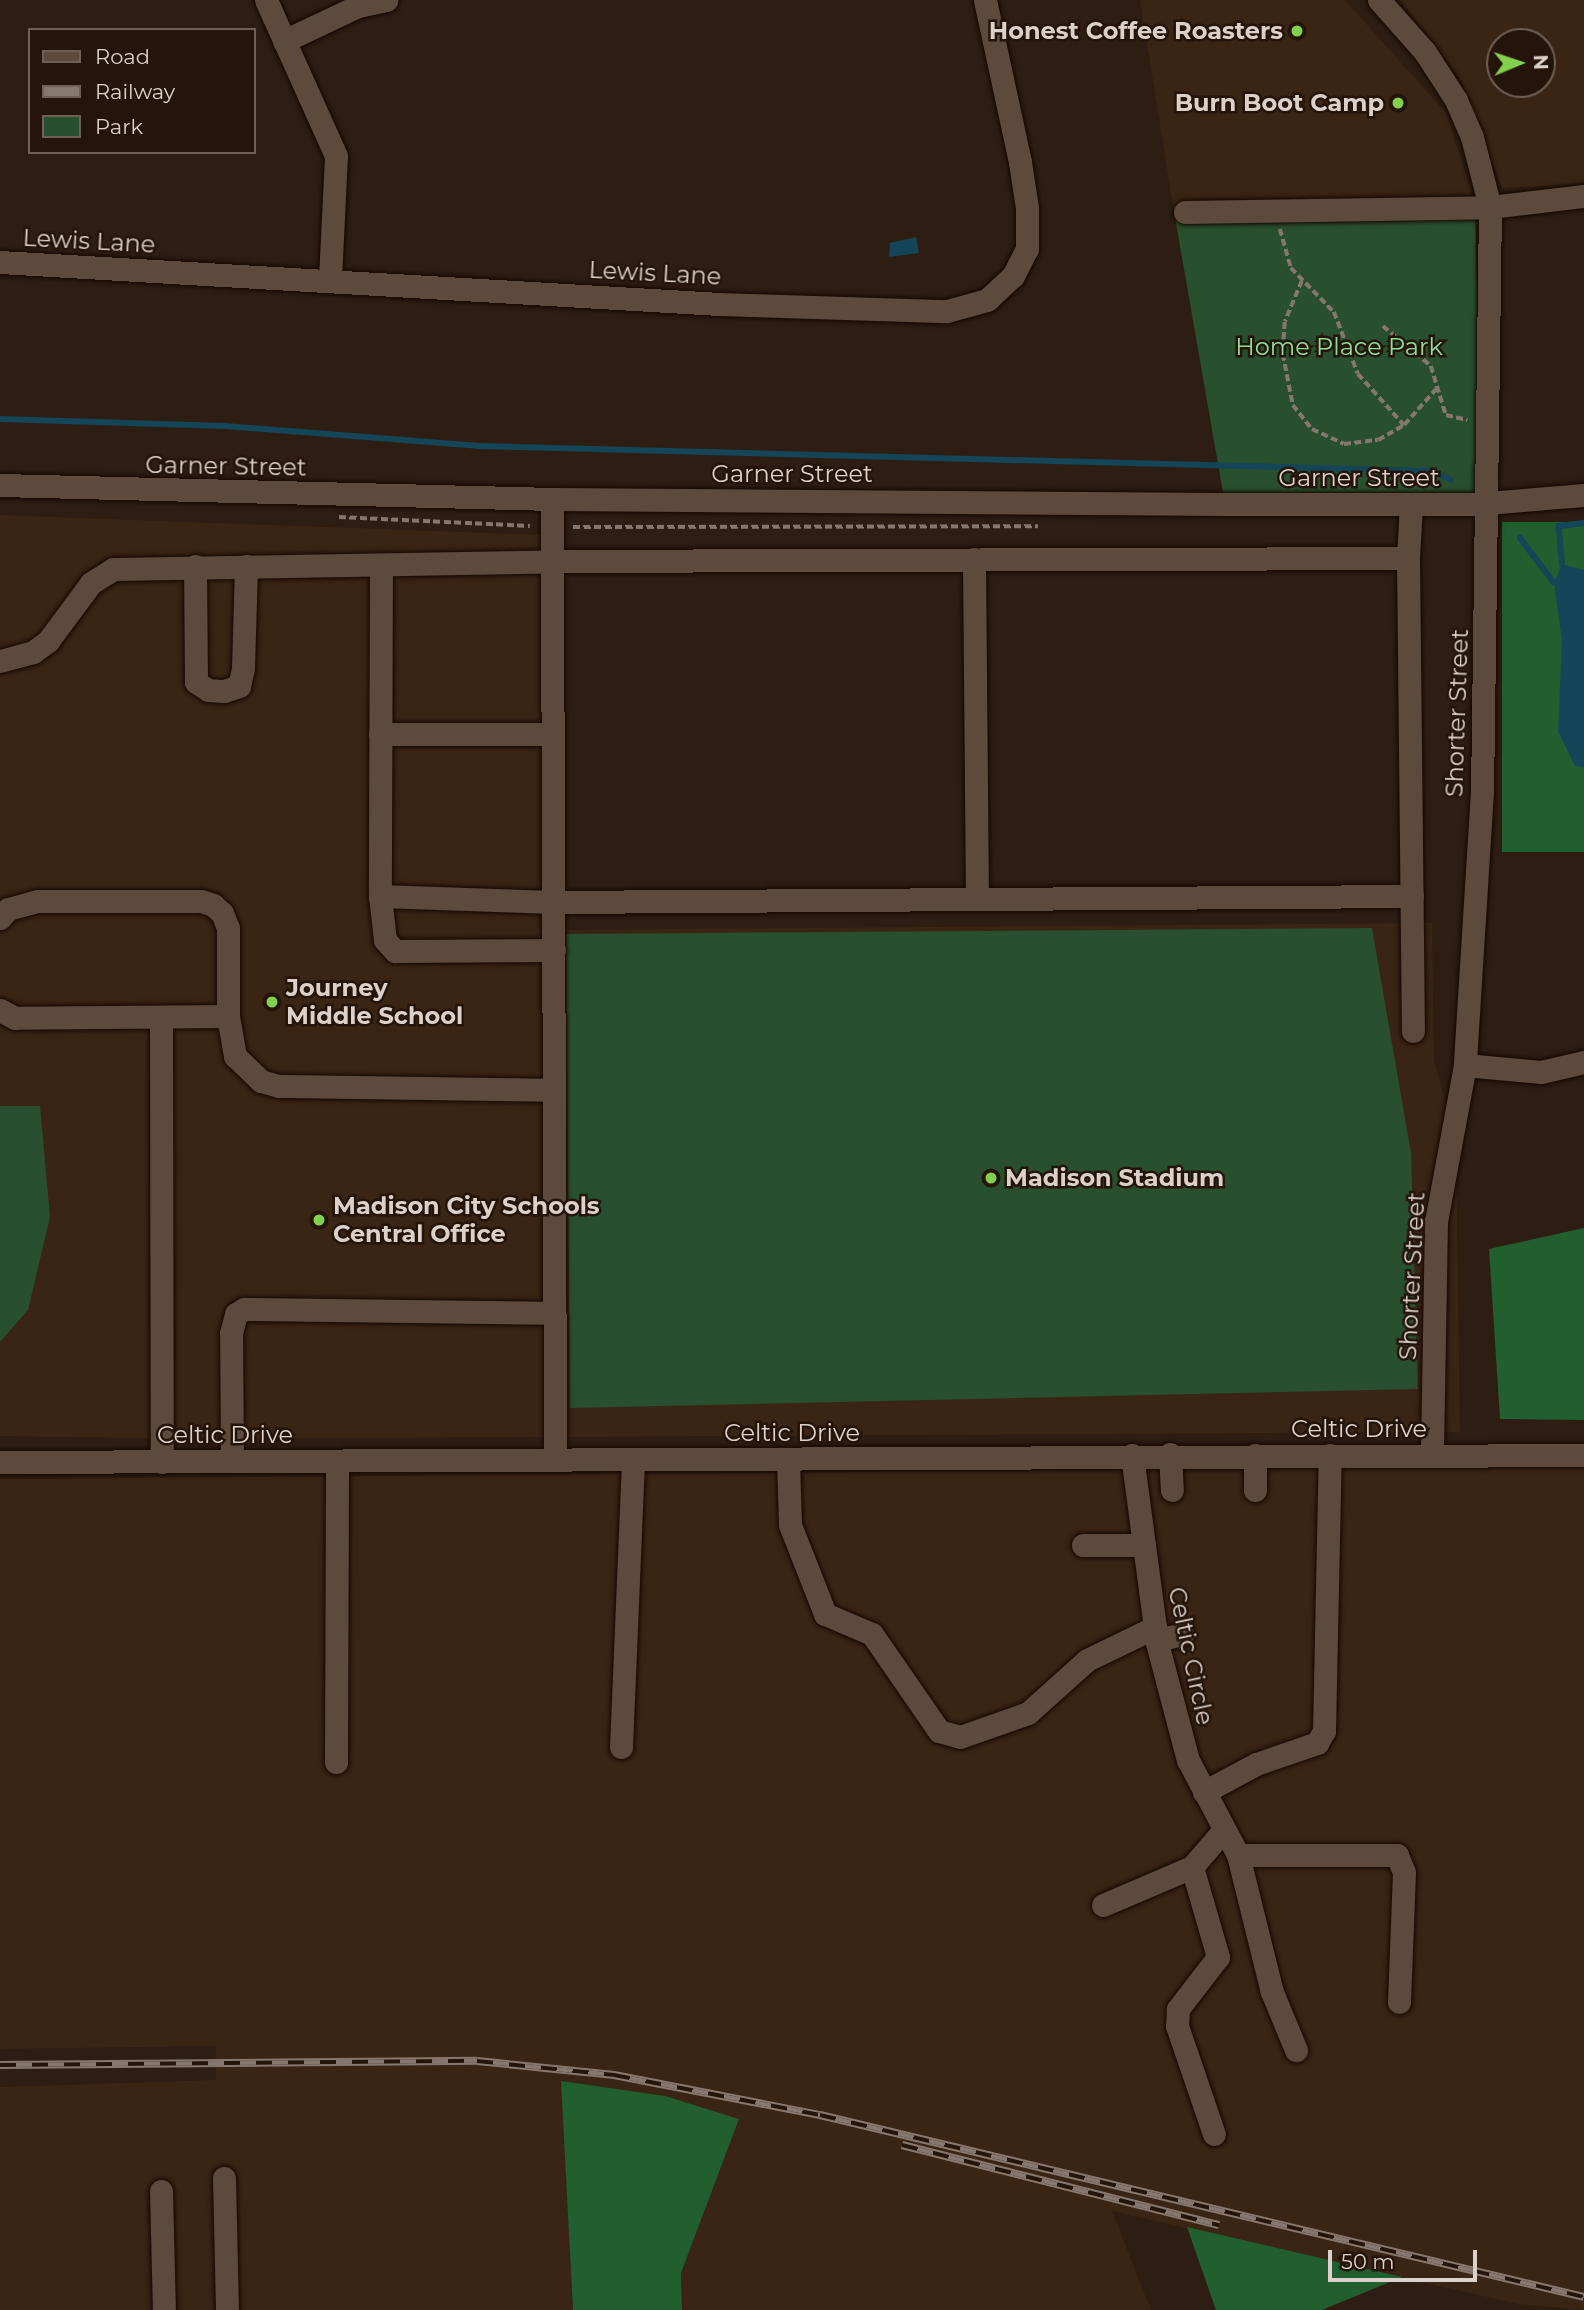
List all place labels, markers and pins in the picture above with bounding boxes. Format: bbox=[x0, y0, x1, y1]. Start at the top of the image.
place label: Honest Coffee Roasters bbox=[989, 17, 1283, 45]
marker: Honest Coffee Roasters bbox=[1289, 23, 1305, 39]
place label: Burn Boot Camp bbox=[1175, 89, 1384, 117]
marker: Burn Boot Camp bbox=[1390, 95, 1406, 111]
place label: Journey Middle School bbox=[286, 974, 463, 1030]
marker: Journey Middle School bbox=[264, 994, 280, 1010]
place label: Madison Stadium bbox=[1005, 1164, 1224, 1192]
marker: Madison Stadium bbox=[983, 1170, 999, 1186]
place label: Madison City Schools Central Office bbox=[333, 1192, 600, 1248]
marker: Madison City Schools Central Office bbox=[311, 1212, 327, 1228]

